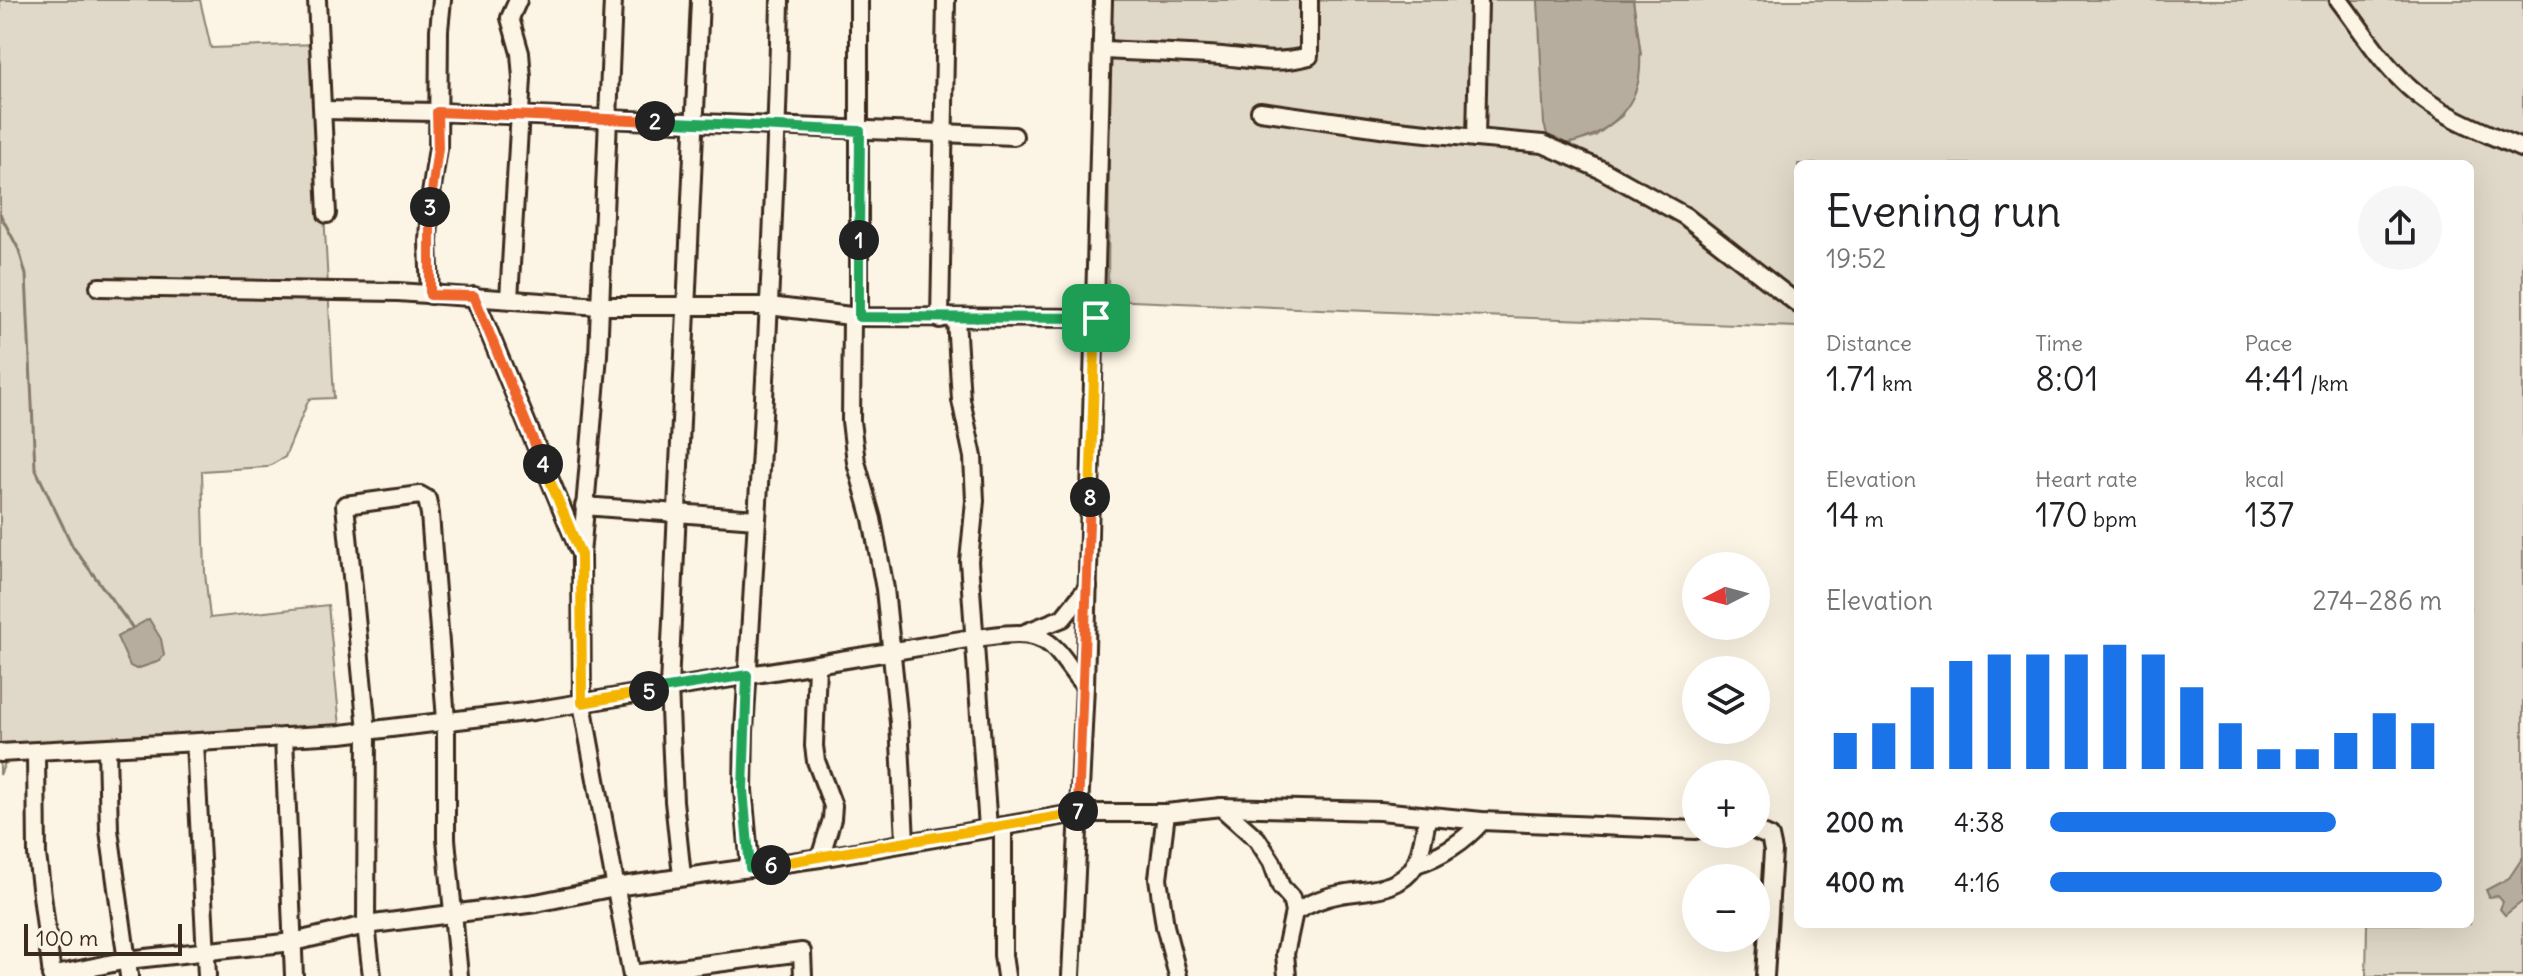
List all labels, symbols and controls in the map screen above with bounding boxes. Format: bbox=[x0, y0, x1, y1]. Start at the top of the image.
pin: 2 bbox=[635, 101, 675, 141]
text: 2 bbox=[649, 107, 661, 135]
text: Evening run bbox=[1826, 184, 2061, 239]
button: share bbox=[2358, 186, 2442, 270]
pin: 3 bbox=[410, 187, 450, 227]
text: 3 bbox=[424, 193, 436, 221]
pin: 1 bbox=[839, 220, 879, 260]
text: 1 bbox=[855, 226, 863, 254]
text: 19:52 bbox=[1826, 242, 1886, 275]
pin bbox=[1062, 284, 1130, 352]
icon: arrive bbox=[1074, 296, 1118, 340]
text: Distance bbox=[1826, 329, 1912, 357]
text: Time bbox=[2035, 329, 2083, 357]
text: Pace bbox=[2245, 329, 2292, 357]
text: 1.71 bbox=[1826, 357, 1877, 400]
text: 8:01 bbox=[2035, 357, 2098, 400]
text: 4:41 bbox=[2245, 357, 2305, 400]
text: km bbox=[1877, 369, 1912, 397]
text: /km bbox=[2305, 369, 2349, 397]
pin: 4 bbox=[523, 444, 563, 484]
text: 4 bbox=[537, 450, 549, 478]
text: Elevation bbox=[1826, 465, 1916, 493]
text: Heart rate bbox=[2035, 465, 2137, 493]
text: kcal bbox=[2245, 465, 2284, 493]
pin: 8 bbox=[1070, 477, 1110, 517]
text: 8 bbox=[1084, 483, 1096, 511]
text: 14 bbox=[1826, 493, 1859, 536]
text: 170 bbox=[2035, 493, 2088, 536]
text: 137 bbox=[2245, 493, 2294, 536]
text: m bbox=[1859, 505, 1884, 533]
text: bpm bbox=[2088, 505, 2137, 533]
north arrow bbox=[1682, 552, 1770, 640]
map controls bbox=[1682, 552, 1770, 952]
text: Elevation bbox=[1826, 584, 1933, 617]
text: 274–286 m bbox=[2313, 584, 2442, 617]
button: layers bbox=[1682, 656, 1770, 744]
pin: 5 bbox=[629, 671, 669, 711]
text: 5 bbox=[643, 677, 655, 705]
button: + bbox=[1682, 760, 1770, 848]
pin: 7 bbox=[1058, 791, 1098, 831]
text: 7 bbox=[1073, 797, 1083, 825]
text: 200 m bbox=[1826, 806, 1903, 839]
text: 4:38 bbox=[1954, 806, 2005, 839]
pin: 6 bbox=[751, 845, 791, 885]
text: 6 bbox=[765, 851, 777, 879]
button: − bbox=[1682, 864, 1770, 952]
text: 400 m bbox=[1826, 866, 1904, 899]
text: 4:16 bbox=[1954, 866, 2000, 899]
scale bar bbox=[24, 920, 182, 956]
text: 100 m bbox=[36, 924, 98, 952]

